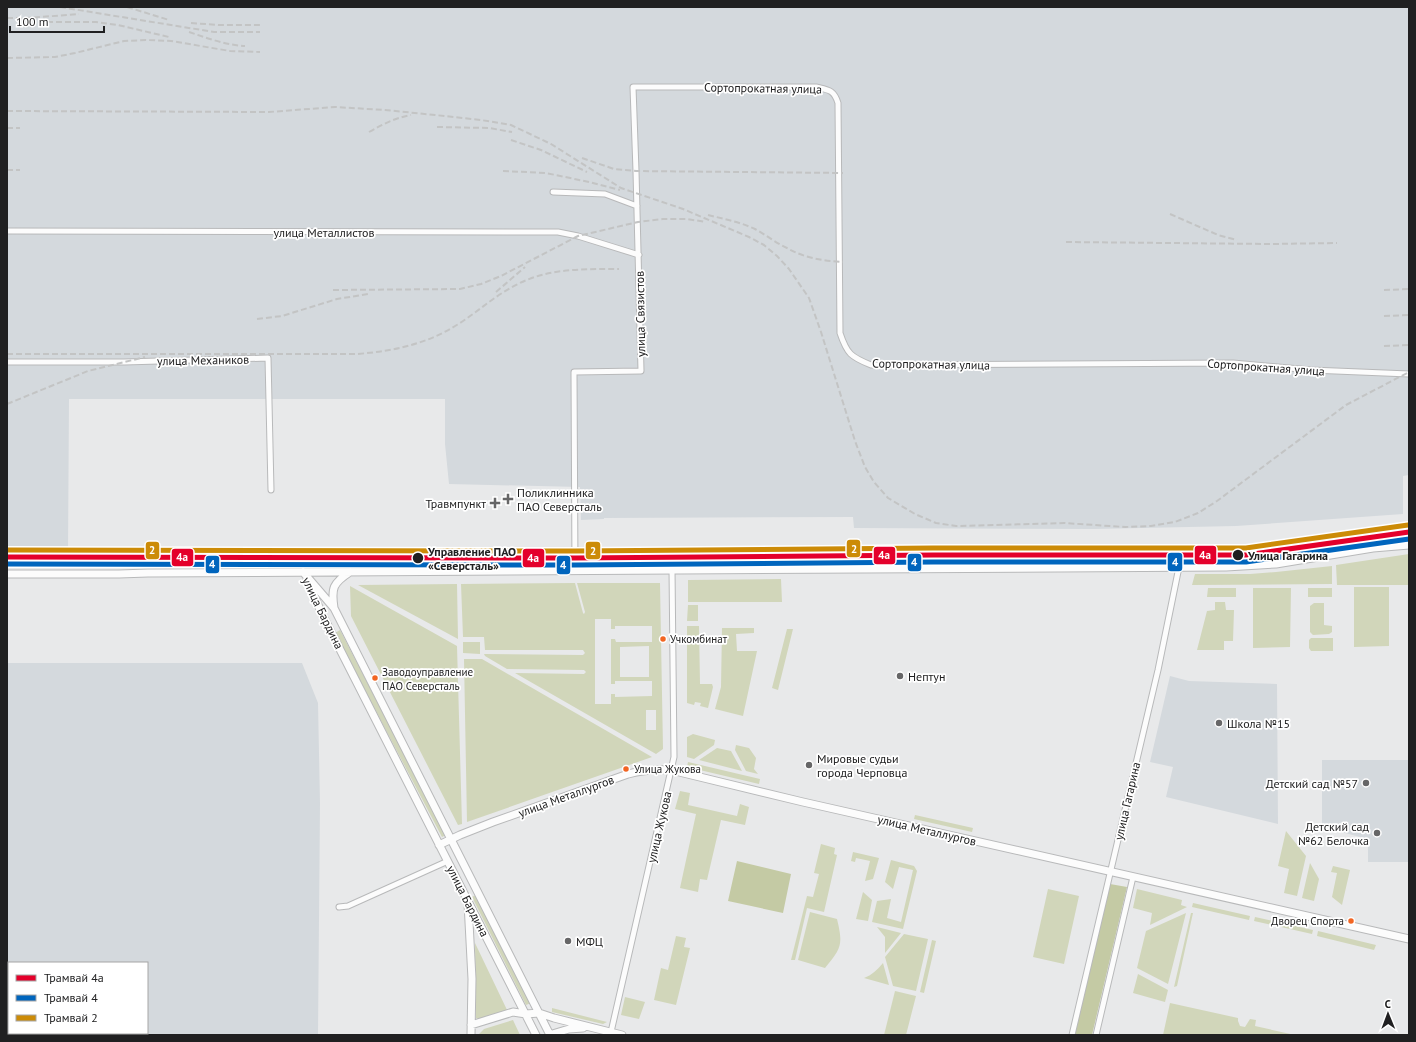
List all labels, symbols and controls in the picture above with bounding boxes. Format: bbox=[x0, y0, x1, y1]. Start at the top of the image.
scale bar bbox=[10, 8, 104, 34]
text: 100 m bbox=[16, 14, 49, 29]
street label: Сортопрокатная улица bbox=[704, 79, 822, 97]
street label: улица Металлистов bbox=[274, 225, 374, 240]
street label: улица Связистов bbox=[632, 271, 648, 357]
street label: улица Механиков bbox=[157, 352, 249, 368]
street label: Сортопрокатная улица bbox=[872, 355, 990, 373]
street label: Сортопрокатная улица bbox=[1207, 355, 1325, 379]
place label: Поликлинника ПАО Северсталь bbox=[517, 485, 602, 514]
marker: Поликлинника ПАО Северсталь bbox=[502, 493, 514, 505]
place label: Травмпункт bbox=[425, 496, 486, 511]
marker: Травмпункт bbox=[489, 497, 501, 509]
line badge: 2 bbox=[846, 539, 861, 558]
line badge: 2 bbox=[145, 541, 160, 560]
line badge: 2 bbox=[585, 541, 601, 560]
text: 2 bbox=[851, 542, 857, 556]
text: 2 bbox=[149, 543, 155, 557]
place label: Управление ПАО «Северсталь» bbox=[427, 544, 516, 573]
text: 2 bbox=[590, 544, 596, 558]
line badge: 4а bbox=[1194, 545, 1217, 565]
line badge: 4а bbox=[873, 546, 896, 565]
line badge: 4а bbox=[171, 548, 194, 567]
line badge: 4а bbox=[522, 548, 545, 568]
text: 4а bbox=[878, 548, 890, 562]
text: 4а bbox=[1199, 548, 1211, 562]
marker: Улица Гагарина bbox=[1231, 548, 1245, 562]
place label: Улица Гагарина bbox=[1247, 548, 1328, 563]
text: 4а bbox=[176, 550, 188, 564]
marker: Управление ПАО «Северсталь» bbox=[411, 551, 425, 565]
text: 4а bbox=[527, 551, 539, 565]
line badge: 4 bbox=[1167, 552, 1183, 572]
line badge: 4 bbox=[907, 553, 922, 572]
line badge: 4 bbox=[205, 555, 220, 574]
line badge: 4 bbox=[556, 555, 571, 575]
text: 4 bbox=[911, 555, 918, 569]
text: 4 bbox=[1172, 555, 1179, 569]
text: 4 bbox=[209, 557, 216, 571]
text: 4 bbox=[560, 558, 567, 572]
street label: улица Бардина bbox=[299, 575, 347, 651]
place label: Учкомбинат bbox=[670, 632, 728, 646]
marker: Учкомбинат bbox=[658, 634, 668, 644]
place label: Заводоуправление ПАО Северсталь bbox=[382, 665, 473, 693]
place label: Нептун bbox=[908, 669, 945, 684]
marker: Нептун bbox=[895, 671, 905, 681]
marker: Заводоуправление ПАО Северсталь bbox=[370, 673, 380, 683]
place label: Школа №15 bbox=[1227, 716, 1290, 731]
marker: Школа №15 bbox=[1214, 718, 1224, 728]
place label: Мировые судьи города Черповца bbox=[817, 751, 907, 780]
marker: Мировые судьи города Черповца bbox=[804, 760, 814, 770]
street label: улица Гагарина bbox=[1111, 761, 1143, 841]
place label: Улица Жукова bbox=[634, 762, 701, 776]
marker: Улица Жукова bbox=[621, 764, 631, 774]
street label: улица Металлургов bbox=[516, 772, 616, 820]
place label: Детский сад №57 bbox=[1266, 776, 1358, 791]
marker: Детский сад №57 bbox=[1361, 778, 1371, 788]
street label: улица Жукова bbox=[643, 790, 675, 864]
street label: улица Металлургов bbox=[876, 811, 978, 849]
place label: Детский сад №62 Белочка bbox=[1298, 819, 1370, 848]
marker: Детский сад №62 Белочка bbox=[1372, 828, 1382, 838]
street label: улица Бардина bbox=[444, 863, 492, 939]
place label: Дворец Спорта bbox=[1271, 914, 1344, 928]
marker: Дворец Спорта bbox=[1346, 916, 1356, 926]
place label: МФЦ bbox=[576, 934, 603, 949]
marker: МФЦ bbox=[563, 936, 573, 946]
legend bbox=[8, 962, 148, 1034]
text: Трамвай 4а bbox=[44, 970, 104, 985]
text: Трамвай 4 bbox=[44, 990, 98, 1005]
north arrow bbox=[1368, 994, 1408, 1034]
text: С bbox=[1385, 997, 1391, 1011]
text: Трамвай 2 bbox=[44, 1010, 98, 1025]

